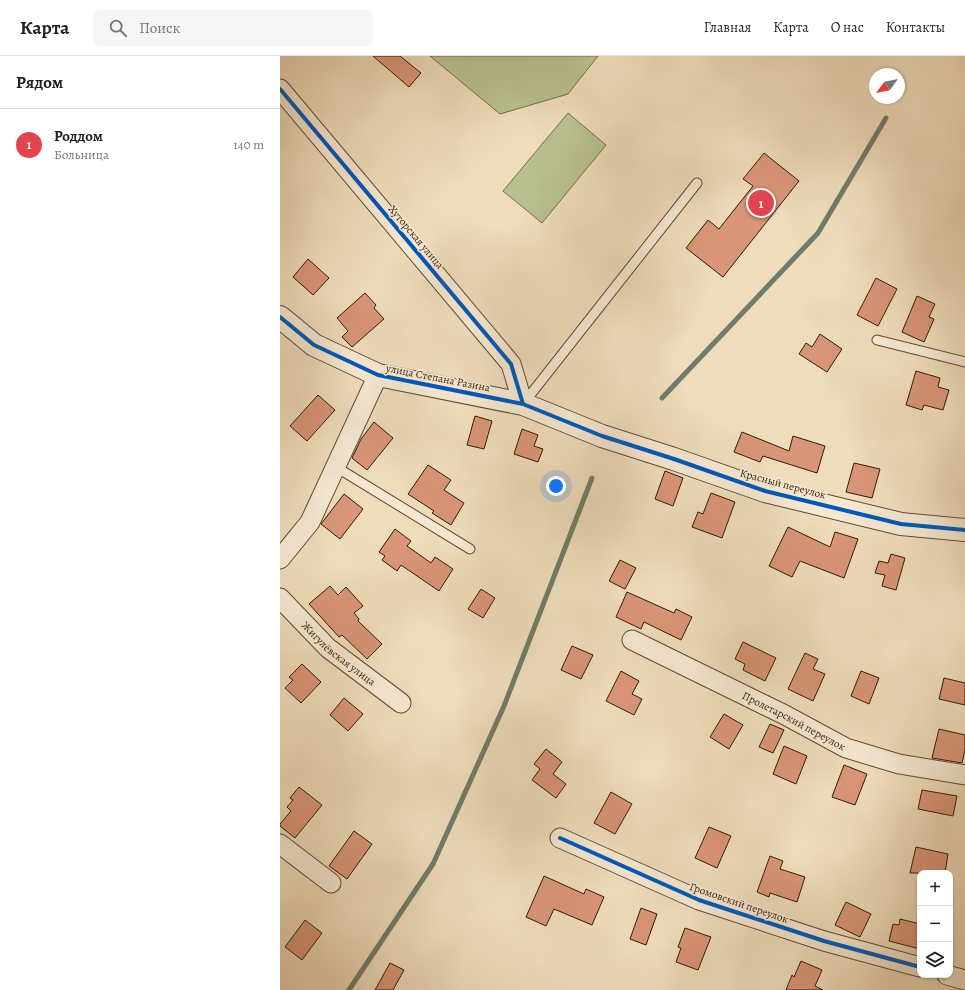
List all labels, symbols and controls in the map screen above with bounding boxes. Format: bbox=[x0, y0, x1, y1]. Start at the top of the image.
search box bbox=[93, 10, 373, 46]
text: Карта bbox=[20, 15, 69, 41]
icon: search bbox=[107, 17, 129, 39]
text: Поиск bbox=[139, 18, 180, 38]
text: Главная bbox=[704, 18, 751, 37]
text: Карта bbox=[773, 18, 809, 37]
text: О нас bbox=[831, 18, 864, 37]
text: Контакты bbox=[886, 18, 945, 37]
north arrow bbox=[869, 68, 905, 104]
text: Рядом bbox=[16, 71, 63, 94]
text: Роддом bbox=[54, 126, 103, 146]
text: 1 bbox=[27, 136, 31, 153]
text: 140 m bbox=[233, 136, 264, 153]
text: Больница bbox=[54, 146, 109, 163]
pin: 1 bbox=[748, 188, 774, 218]
street label: Хуторская улица bbox=[385, 202, 448, 273]
street label: улица Степана Разина bbox=[384, 360, 492, 396]
street label: Красный переулок bbox=[738, 465, 828, 503]
your location bbox=[546, 476, 566, 496]
street label: Жигулёвская улица bbox=[299, 618, 380, 689]
street label: Пролетарский переулок bbox=[740, 688, 849, 754]
map controls bbox=[917, 870, 953, 978]
button: + bbox=[917, 870, 953, 906]
street label: Громовский переулок bbox=[687, 879, 791, 927]
button: − bbox=[917, 906, 953, 942]
button: layers bbox=[917, 942, 953, 978]

